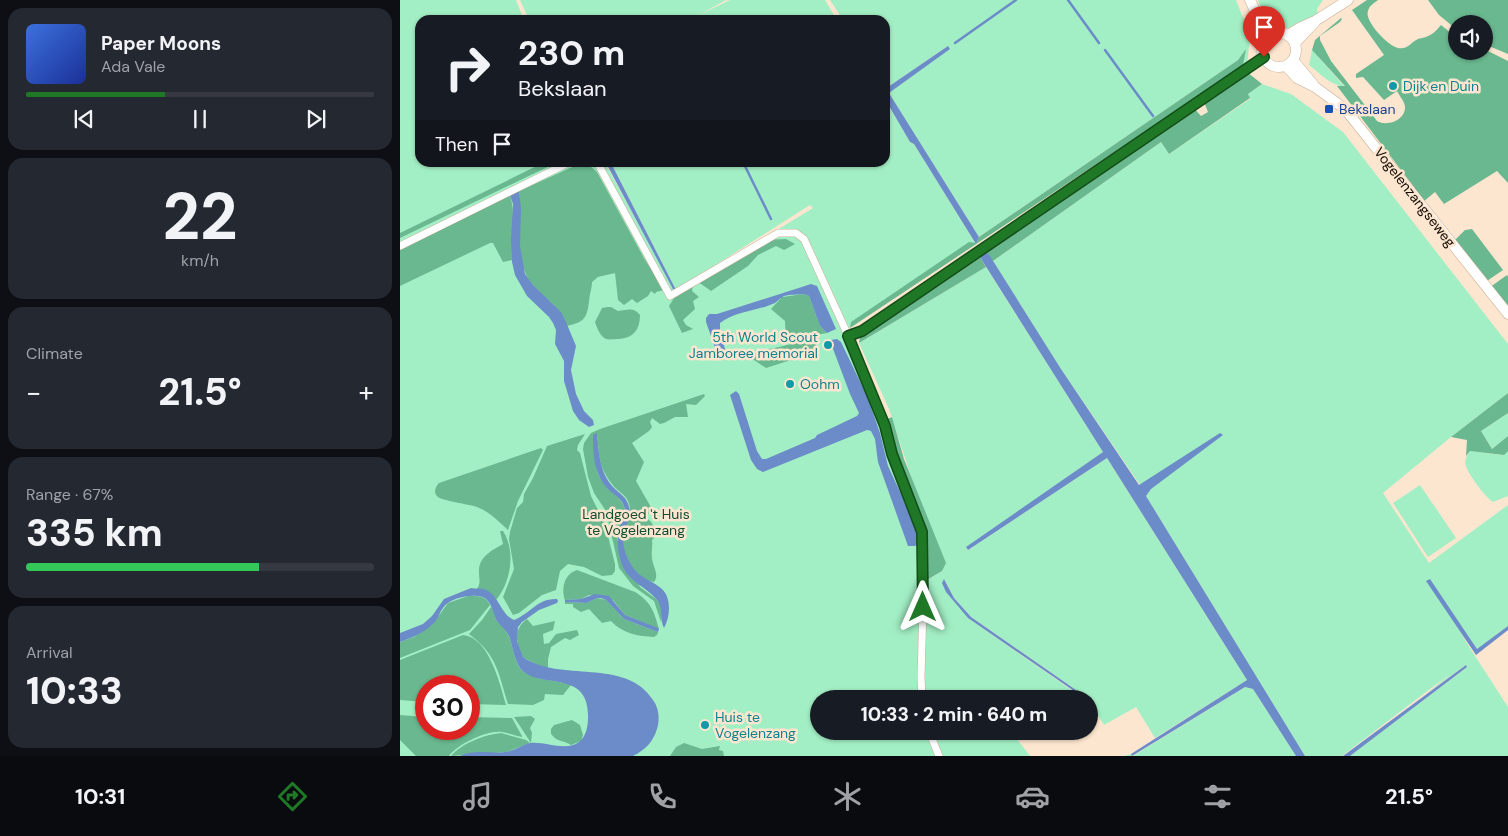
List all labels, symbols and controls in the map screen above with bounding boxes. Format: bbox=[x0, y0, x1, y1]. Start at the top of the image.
pin bbox=[1243, 6, 1285, 57]
icon: arrive bbox=[1250, 13, 1278, 41]
map controls bbox=[1448, 15, 1493, 60]
button: sound bbox=[1448, 15, 1493, 60]
text: 230 m bbox=[518, 30, 625, 76]
text: Paper Moons bbox=[101, 31, 221, 56]
icon: right bbox=[435, 35, 500, 100]
text: Ada Vale bbox=[101, 56, 165, 77]
text: Bekslaan bbox=[518, 74, 607, 103]
place label: Dijk en Duin bbox=[1403, 77, 1479, 95]
marker: Dijk en Duin bbox=[1387, 80, 1399, 92]
place label: Bekslaan bbox=[1339, 100, 1395, 118]
marker: Bekslaan bbox=[1323, 103, 1335, 115]
icon: previous bbox=[70, 105, 98, 133]
icon: pause bbox=[186, 105, 214, 133]
icon: next bbox=[302, 105, 330, 133]
icon: arrive bbox=[488, 130, 516, 158]
text: Then bbox=[435, 132, 478, 157]
street label: Vogelenzangseweg bbox=[1370, 143, 1460, 251]
text: 22 bbox=[162, 175, 238, 259]
text: km/h bbox=[181, 250, 219, 271]
place label: 5th World Scout Jamboree memorial bbox=[689, 328, 818, 362]
marker: 5th World Scout Jamboree memorial bbox=[822, 339, 834, 351]
text: Climate bbox=[26, 343, 83, 364]
text: 21.5° bbox=[158, 367, 242, 417]
text: − bbox=[26, 374, 41, 411]
text: + bbox=[359, 374, 374, 411]
place label: Oohm bbox=[800, 375, 840, 393]
marker: Oohm bbox=[784, 378, 796, 390]
text: Range · 67% bbox=[26, 484, 113, 505]
park label: Landgoed 't Huis te Vogelenzang bbox=[582, 505, 690, 539]
text: 335 km bbox=[26, 508, 163, 558]
position arrow bbox=[896, 580, 948, 632]
text: Arrival bbox=[26, 642, 73, 663]
text: 10:33 bbox=[26, 666, 123, 716]
speed limit sign: 30 bbox=[415, 675, 480, 740]
text: 10:33 · 2 min · 640 m bbox=[861, 702, 1047, 727]
place label: Huis te Vogelenzang bbox=[715, 708, 796, 742]
marker: Huis te Vogelenzang bbox=[699, 719, 711, 731]
icon: directions bbox=[275, 779, 310, 814]
icon: music bbox=[460, 779, 495, 814]
icon: phone bbox=[645, 779, 680, 814]
icon: climate bbox=[830, 779, 865, 814]
icon: car bbox=[1015, 779, 1050, 814]
icon: filters bbox=[1200, 779, 1235, 814]
text: 10:31 bbox=[75, 782, 125, 811]
text: 21.5° bbox=[1385, 782, 1433, 811]

